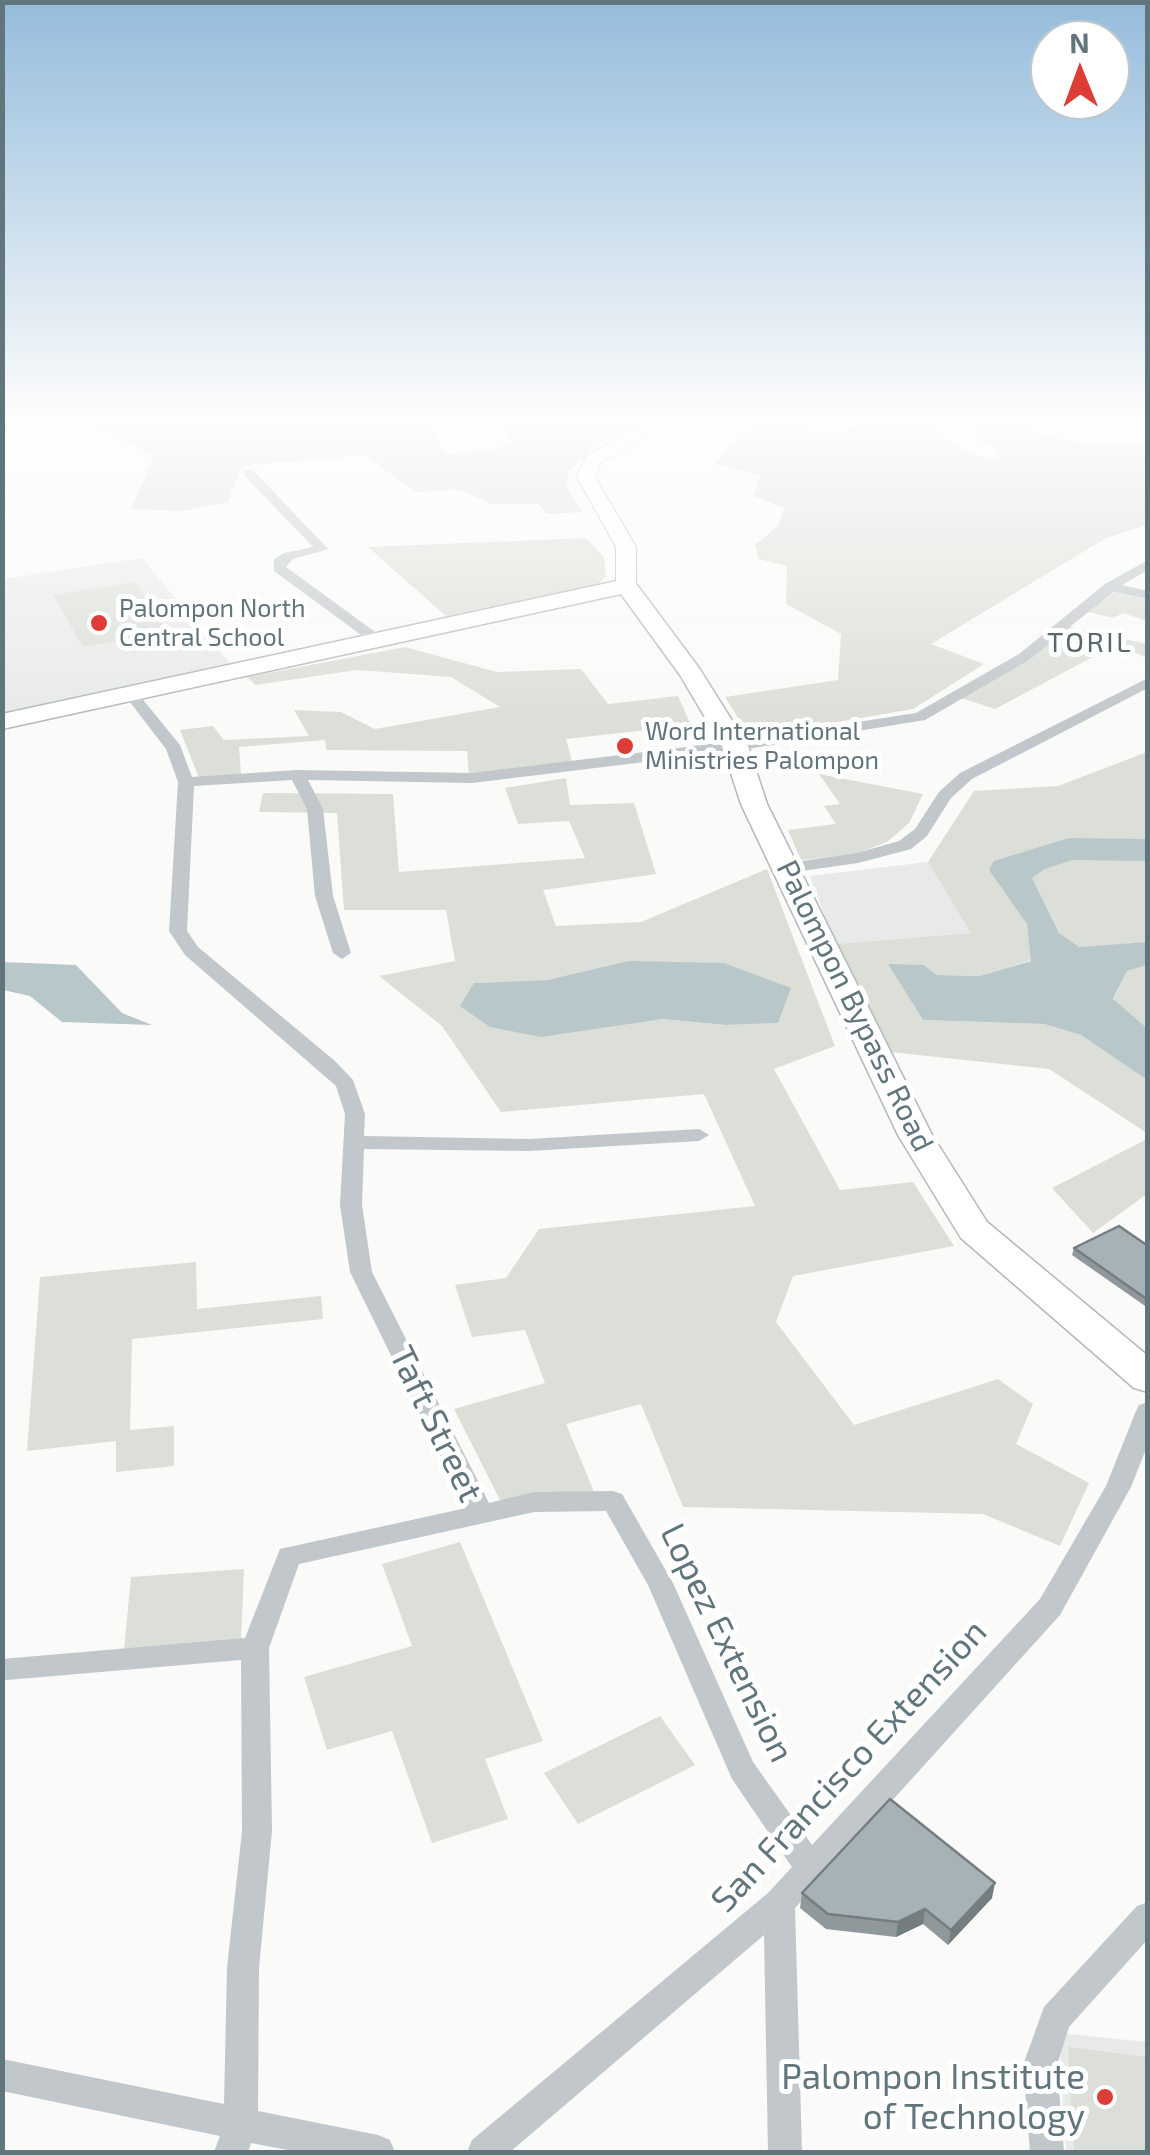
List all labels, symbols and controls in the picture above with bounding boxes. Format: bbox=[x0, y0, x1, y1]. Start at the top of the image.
north arrow bbox=[1030, 20, 1130, 120]
text: N bbox=[1069, 25, 1090, 59]
place label: Palompon North Central School bbox=[119, 594, 306, 653]
marker: Palompon North Central School bbox=[88, 612, 110, 634]
district label: TORIL bbox=[1047, 626, 1133, 660]
place label: Word International Ministries Palompon bbox=[645, 717, 879, 776]
marker: Word International Ministries Palompon bbox=[614, 735, 636, 757]
street label: Palompon Bypass Road bbox=[769, 855, 941, 1157]
street label: Taft Street bbox=[380, 1339, 492, 1509]
street label: Lopez Extension bbox=[651, 1517, 803, 1769]
street label: San Francisco Extension bbox=[703, 1611, 995, 1921]
place label: Palompon Institute of Technology bbox=[781, 2056, 1085, 2138]
marker: Palompon Institute of Technology bbox=[1094, 2086, 1116, 2108]

